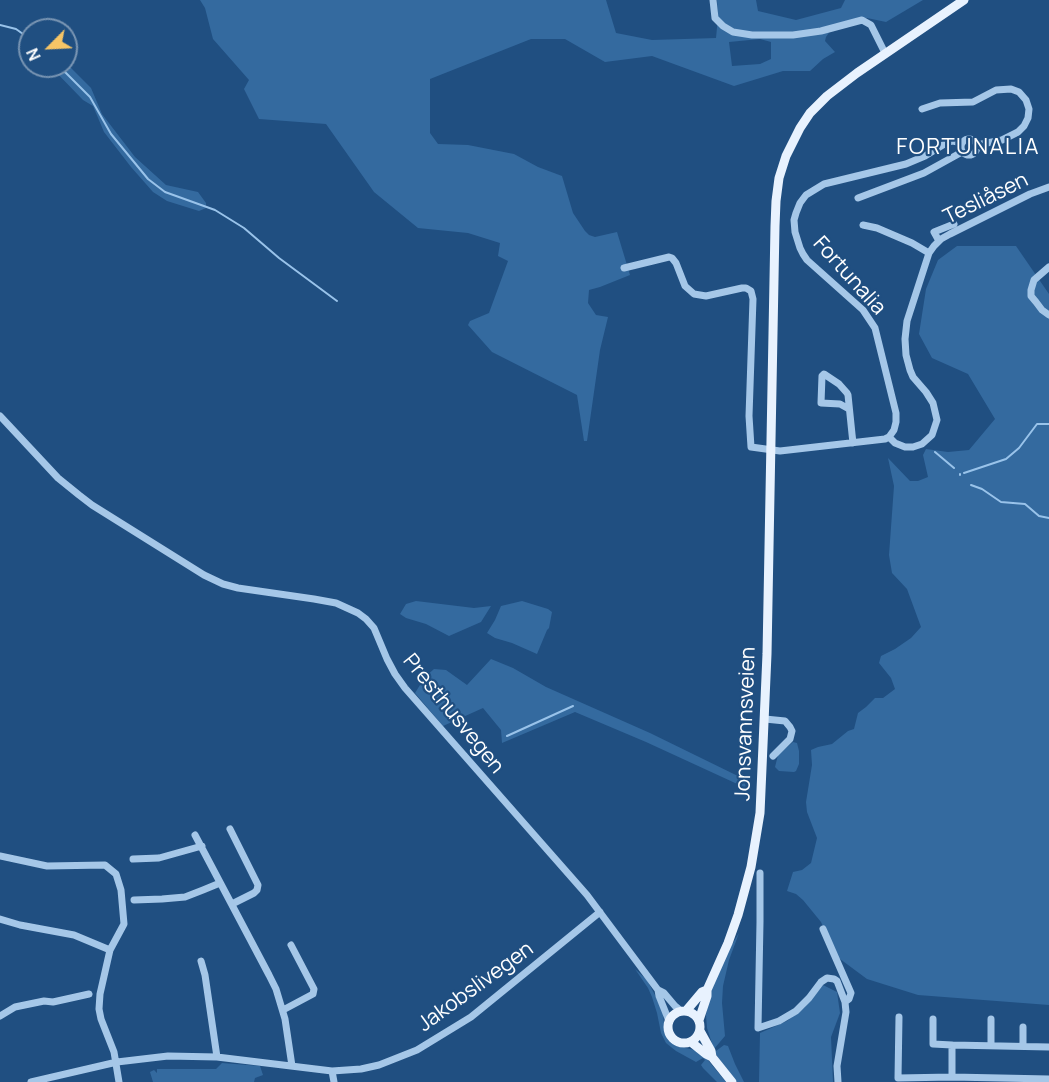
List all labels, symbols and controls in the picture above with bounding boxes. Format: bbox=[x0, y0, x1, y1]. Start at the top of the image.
north arrow bbox=[18, 18, 78, 78]
text: N bbox=[21, 45, 46, 64]
district label: FORTUNALIA bbox=[896, 135, 1040, 161]
street label: Tesliåsen bbox=[940, 168, 1032, 230]
street label: Fortunalia bbox=[807, 232, 891, 320]
street label: Jonsvannsveien bbox=[731, 646, 761, 802]
street label: Presthusvegen bbox=[397, 649, 509, 779]
street label: Jakobslivegen bbox=[413, 937, 539, 1037]

